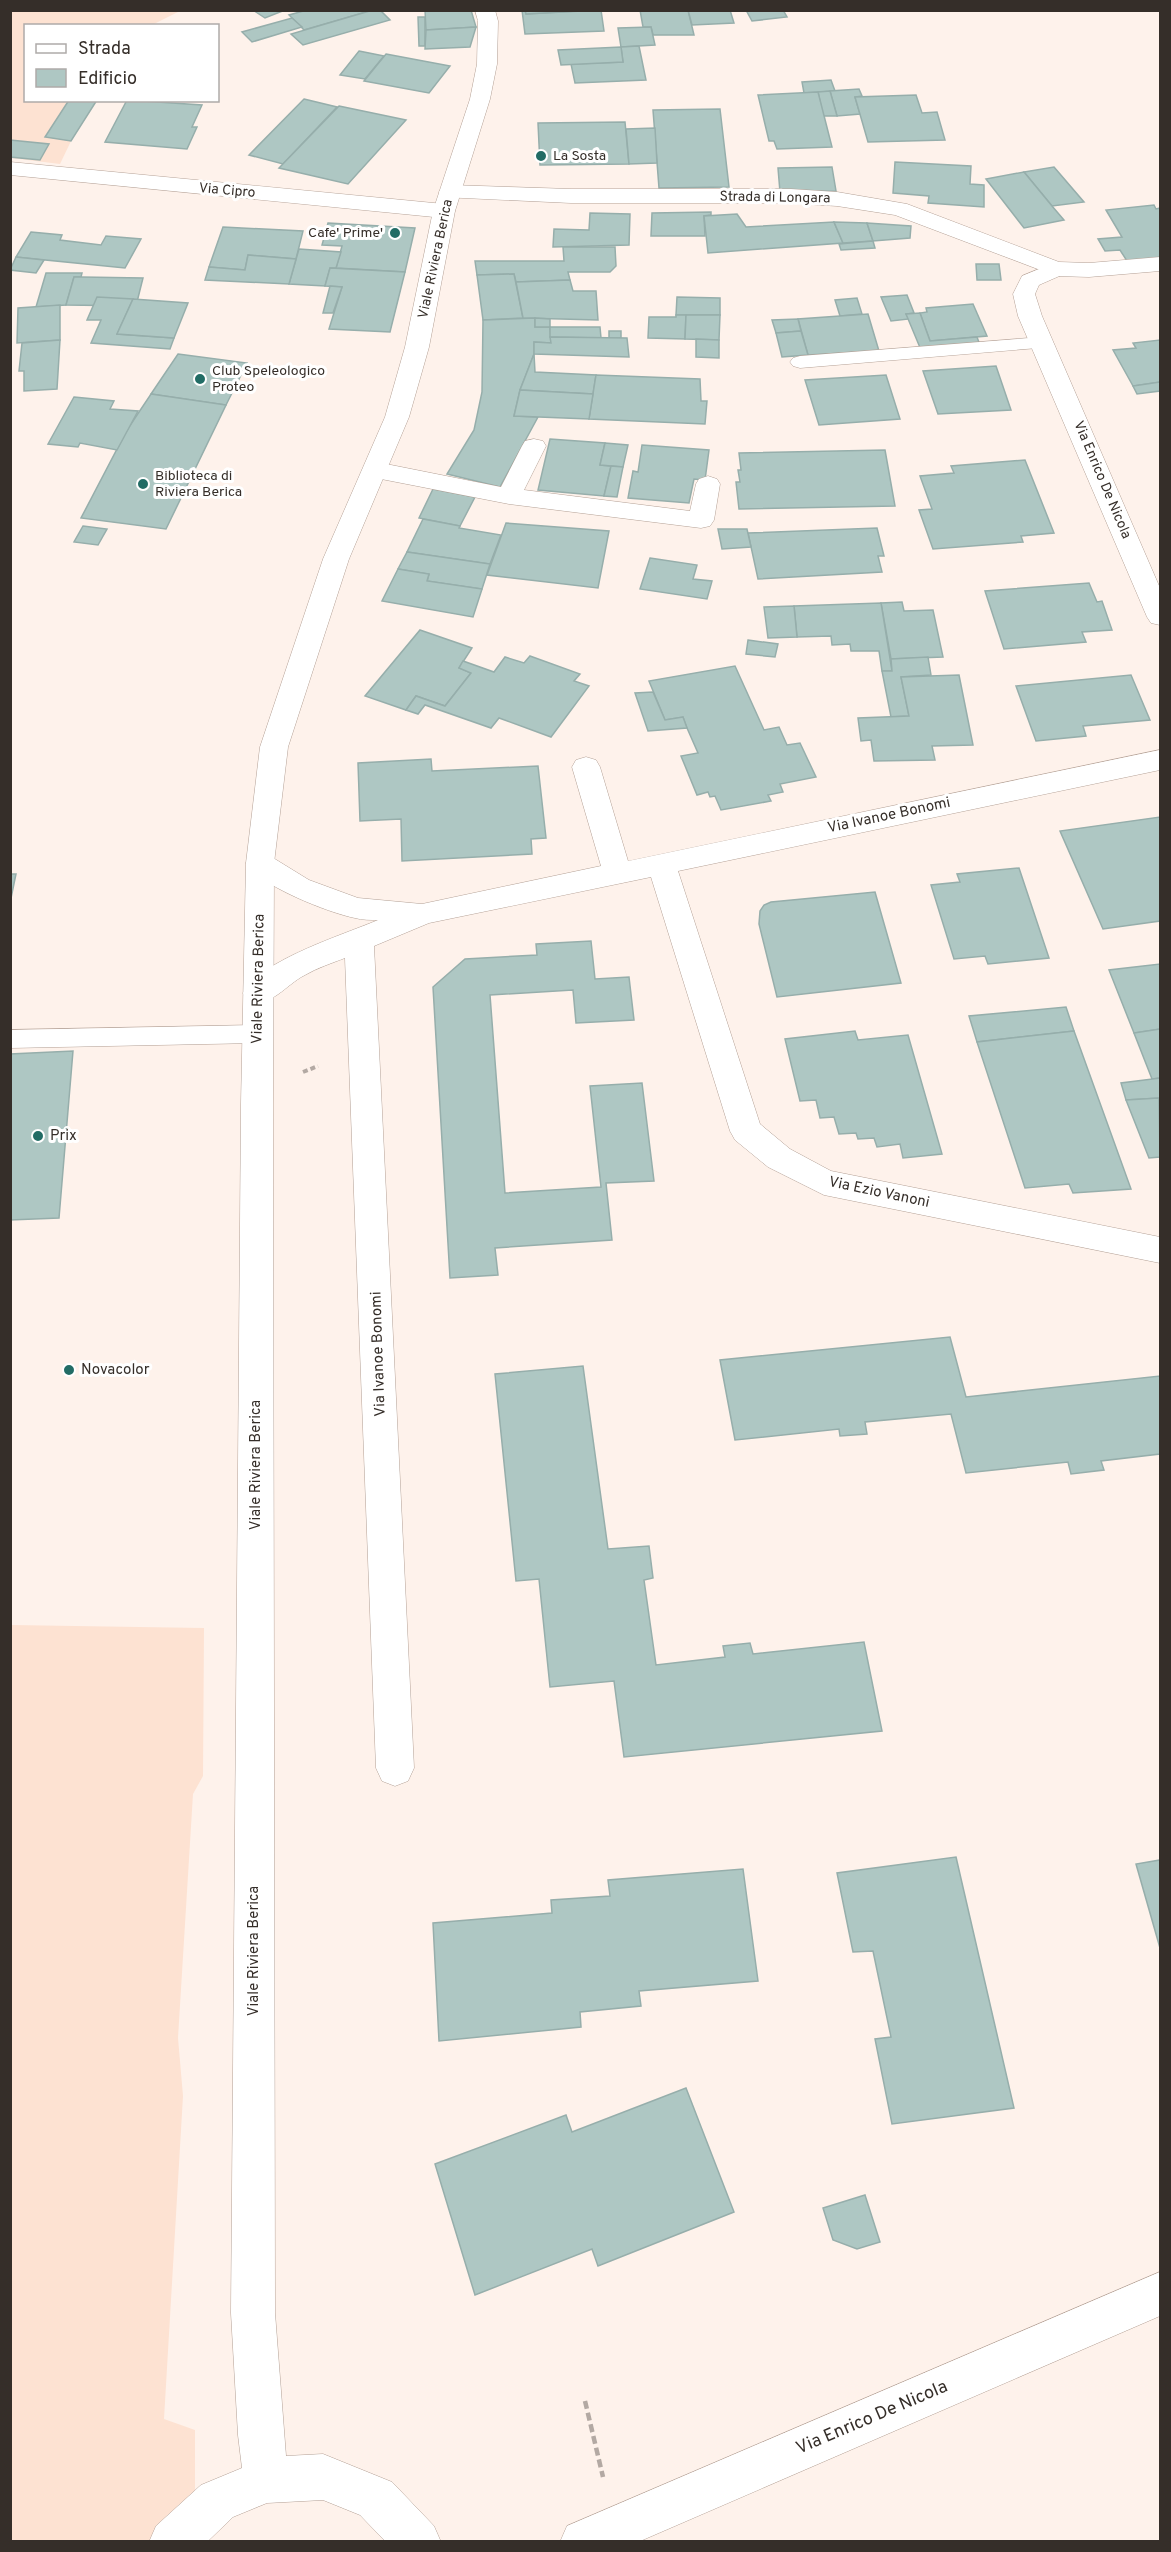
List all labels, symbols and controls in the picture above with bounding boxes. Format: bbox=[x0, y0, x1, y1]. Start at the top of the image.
legend bbox=[24, 24, 219, 102]
text: Strada bbox=[78, 38, 131, 61]
text: Edificio bbox=[78, 68, 137, 91]
place label: La Sosta bbox=[553, 148, 606, 165]
marker: La Sosta bbox=[534, 149, 548, 163]
street label: Via Cipro bbox=[198, 180, 256, 202]
street label: Strada di Longara bbox=[720, 189, 830, 207]
street label: Viale Riviera Berica bbox=[415, 198, 457, 320]
place label: Cafe' Prime' bbox=[308, 225, 383, 242]
marker: Cafe' Prime' bbox=[388, 226, 402, 240]
place label: Club Speleologico Proteo bbox=[212, 363, 325, 396]
marker: Club Speleologico Proteo bbox=[193, 372, 207, 386]
street label: Via Enrico De Nicola bbox=[1069, 418, 1135, 542]
place label: Biblioteca di Riviera Berica bbox=[155, 468, 242, 501]
marker: Biblioteca di Riviera Berica bbox=[136, 477, 150, 491]
street label: Via Ivanoe Bonomi bbox=[826, 794, 952, 838]
street label: Viale Riviera Berica bbox=[248, 914, 270, 1044]
place label: Prix bbox=[50, 1127, 77, 1146]
marker: Prix bbox=[31, 1129, 45, 1143]
street label: Via Ezio Vanoni bbox=[827, 1173, 931, 1213]
street label: Via Ivanoe Bonomi bbox=[367, 1291, 391, 1417]
place label: Novacolor bbox=[81, 1361, 150, 1380]
marker: Novacolor bbox=[62, 1363, 76, 1377]
street label: Viale Riviera Berica bbox=[247, 1400, 266, 1530]
street label: Viale Riviera Berica bbox=[245, 1886, 264, 2016]
street label: Via Enrico De Nicola bbox=[793, 2376, 951, 2460]

